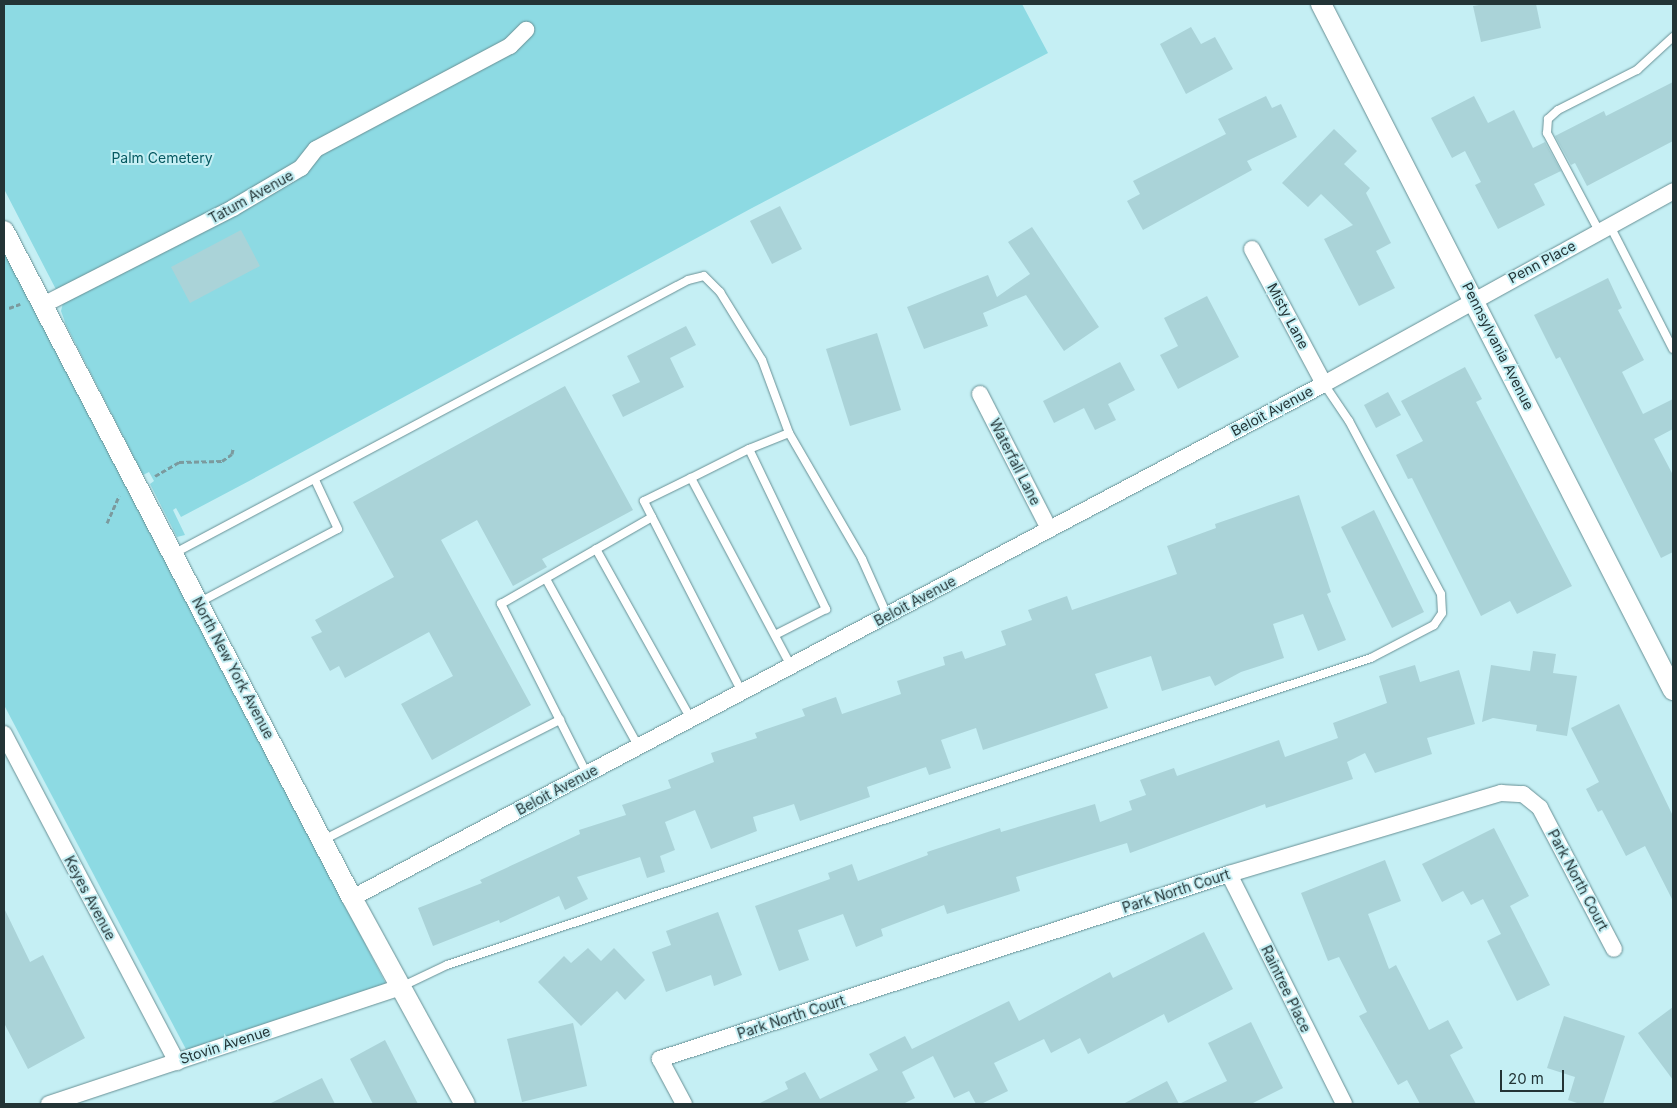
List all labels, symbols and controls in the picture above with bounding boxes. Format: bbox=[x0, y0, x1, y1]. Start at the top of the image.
park label: Palm Cemetery bbox=[111, 150, 213, 166]
street label: Tatum Avenue bbox=[206, 167, 296, 227]
street label: Penn Place bbox=[1505, 237, 1579, 287]
street label: Misty Lane bbox=[1264, 280, 1312, 352]
street label: Pennsylvania Avenue bbox=[1459, 280, 1537, 412]
street label: Beloit Avenue bbox=[1228, 382, 1316, 440]
street label: Waterfall Lane bbox=[986, 416, 1044, 508]
street label: Beloit Avenue bbox=[871, 572, 959, 630]
street label: North New York Avenue bbox=[188, 594, 278, 742]
street label: Beloit Avenue bbox=[513, 761, 601, 819]
street label: Park North Court bbox=[1544, 827, 1612, 933]
street label: Keyes Avenue bbox=[61, 853, 119, 943]
street label: Park North Court bbox=[1120, 866, 1232, 916]
street label: Raintree Place bbox=[1258, 943, 1314, 1035]
street label: Park North Court bbox=[735, 992, 847, 1042]
street label: Stovin Avenue bbox=[178, 1022, 272, 1068]
scale bar bbox=[1502, 1060, 1566, 1092]
text: 20 m bbox=[1508, 1069, 1544, 1088]

